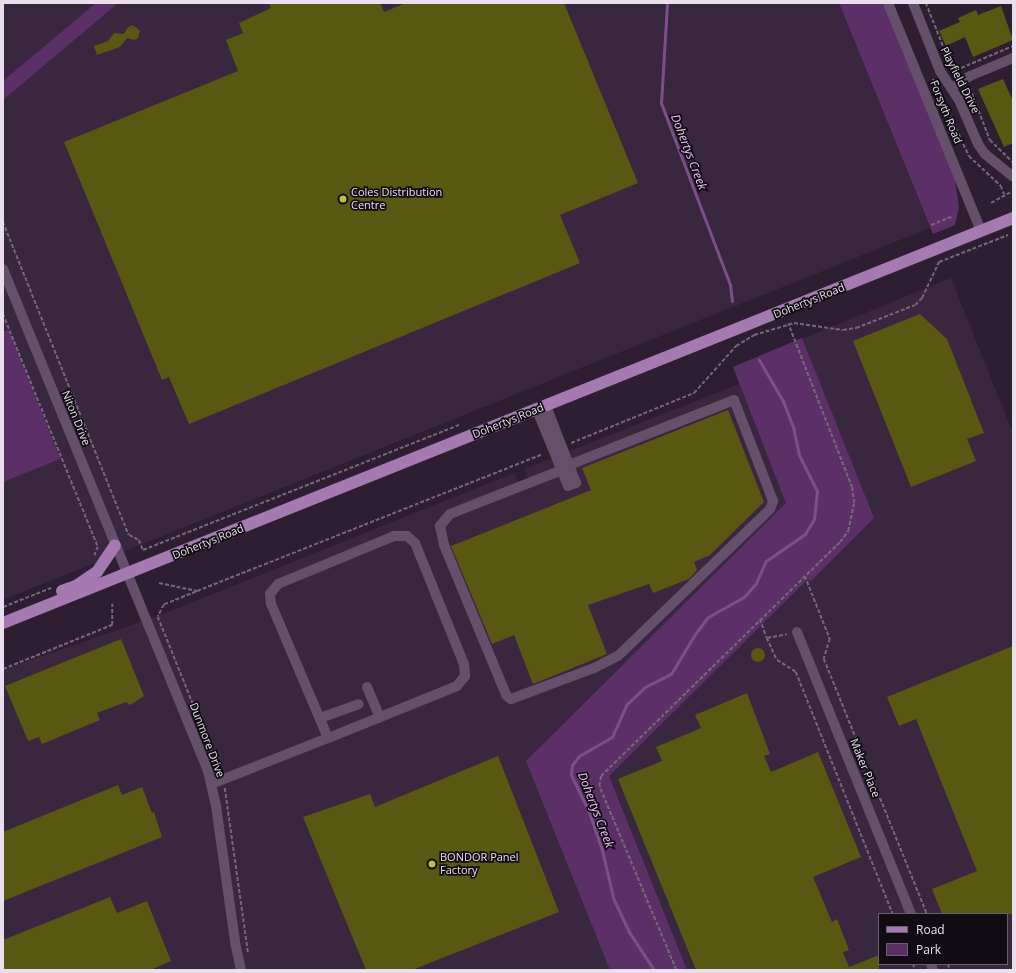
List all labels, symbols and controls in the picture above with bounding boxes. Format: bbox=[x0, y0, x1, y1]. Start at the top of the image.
street label: Playfield Drive bbox=[938, 44, 982, 116]
street label: Forsyth Road bbox=[927, 78, 965, 146]
water label: Dohertys Creek bbox=[668, 112, 710, 192]
place label: Coles Distribution Centre bbox=[351, 186, 442, 212]
marker: Coles Distribution Centre bbox=[338, 194, 348, 204]
street label: Dohertys Road bbox=[771, 281, 847, 321]
street label: Niton Drive bbox=[59, 389, 93, 447]
street label: Dohertys Road bbox=[470, 401, 546, 441]
street label: Dohertys Road bbox=[170, 522, 246, 562]
street label: Dunmore Drive bbox=[187, 701, 227, 779]
street label: Maker Place bbox=[847, 737, 883, 799]
water label: Dohertys Creek bbox=[575, 770, 617, 850]
place label: BONDOR Panel Factory bbox=[440, 851, 519, 877]
marker: BONDOR Panel Factory bbox=[427, 859, 437, 869]
legend bbox=[878, 913, 1008, 965]
text: Road bbox=[916, 921, 945, 938]
text: Park bbox=[916, 941, 941, 958]

